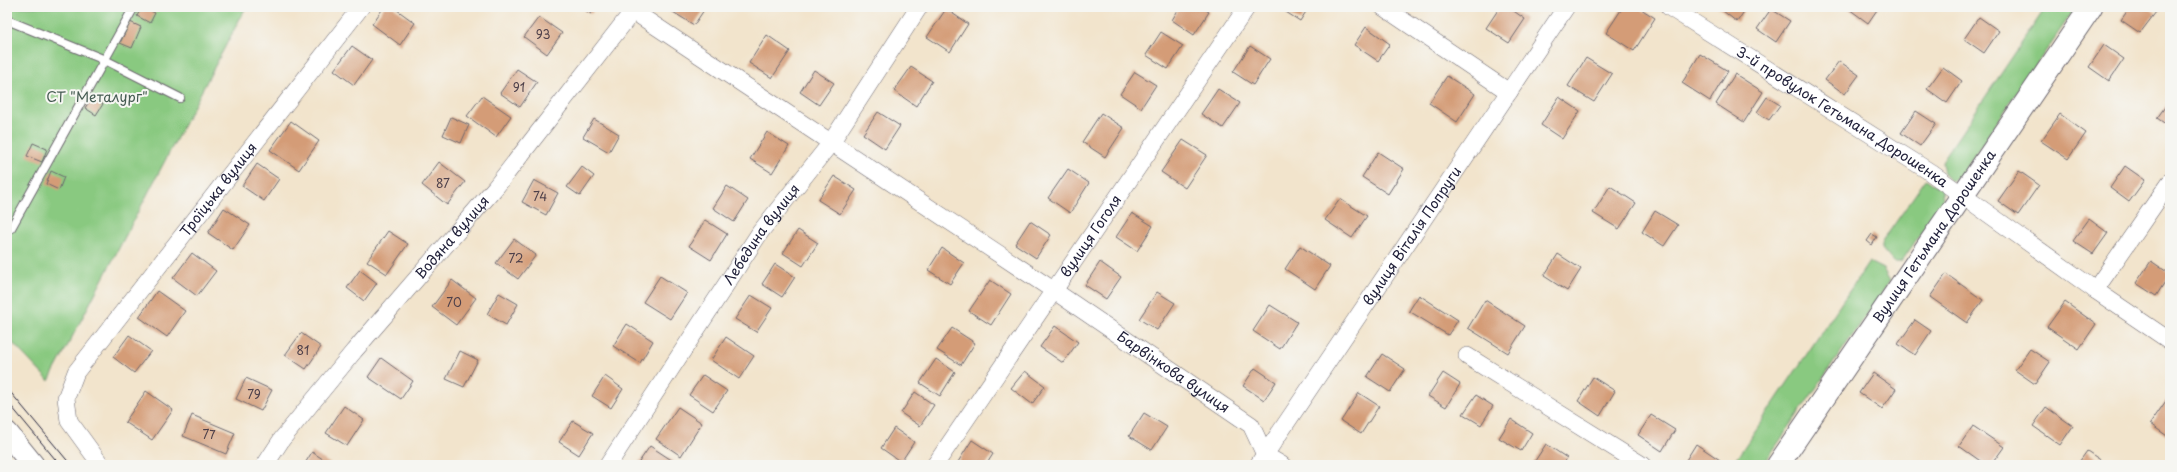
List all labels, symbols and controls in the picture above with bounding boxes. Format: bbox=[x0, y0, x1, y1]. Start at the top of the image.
house number: 93 bbox=[536, 25, 550, 43]
street label: 3-й провулок Гетьмана Дорошенка bbox=[1732, 41, 1953, 192]
house number: 91 bbox=[513, 78, 525, 96]
park label: СТ "Металург" bbox=[46, 86, 148, 107]
street label: Троїцька вулиця bbox=[175, 138, 262, 241]
street label: Вулиця Гетьмана Дорошенка bbox=[1867, 145, 2001, 327]
street label: вулиця Віталія Попруги bbox=[1357, 162, 1466, 310]
house number: 87 bbox=[436, 174, 450, 192]
street label: Лебедина вулиця bbox=[718, 179, 804, 289]
house number: 74 bbox=[533, 187, 547, 205]
street label: вулиця Гоголя bbox=[1055, 190, 1126, 281]
street label: Водяна вулиця bbox=[410, 191, 494, 283]
house number: 72 bbox=[508, 249, 524, 267]
house number: 70 bbox=[446, 293, 462, 311]
street label: Барвінкова вулиця bbox=[1113, 326, 1234, 418]
house number: 81 bbox=[297, 341, 309, 359]
house number: 79 bbox=[247, 385, 261, 403]
house number: 77 bbox=[202, 425, 216, 443]

